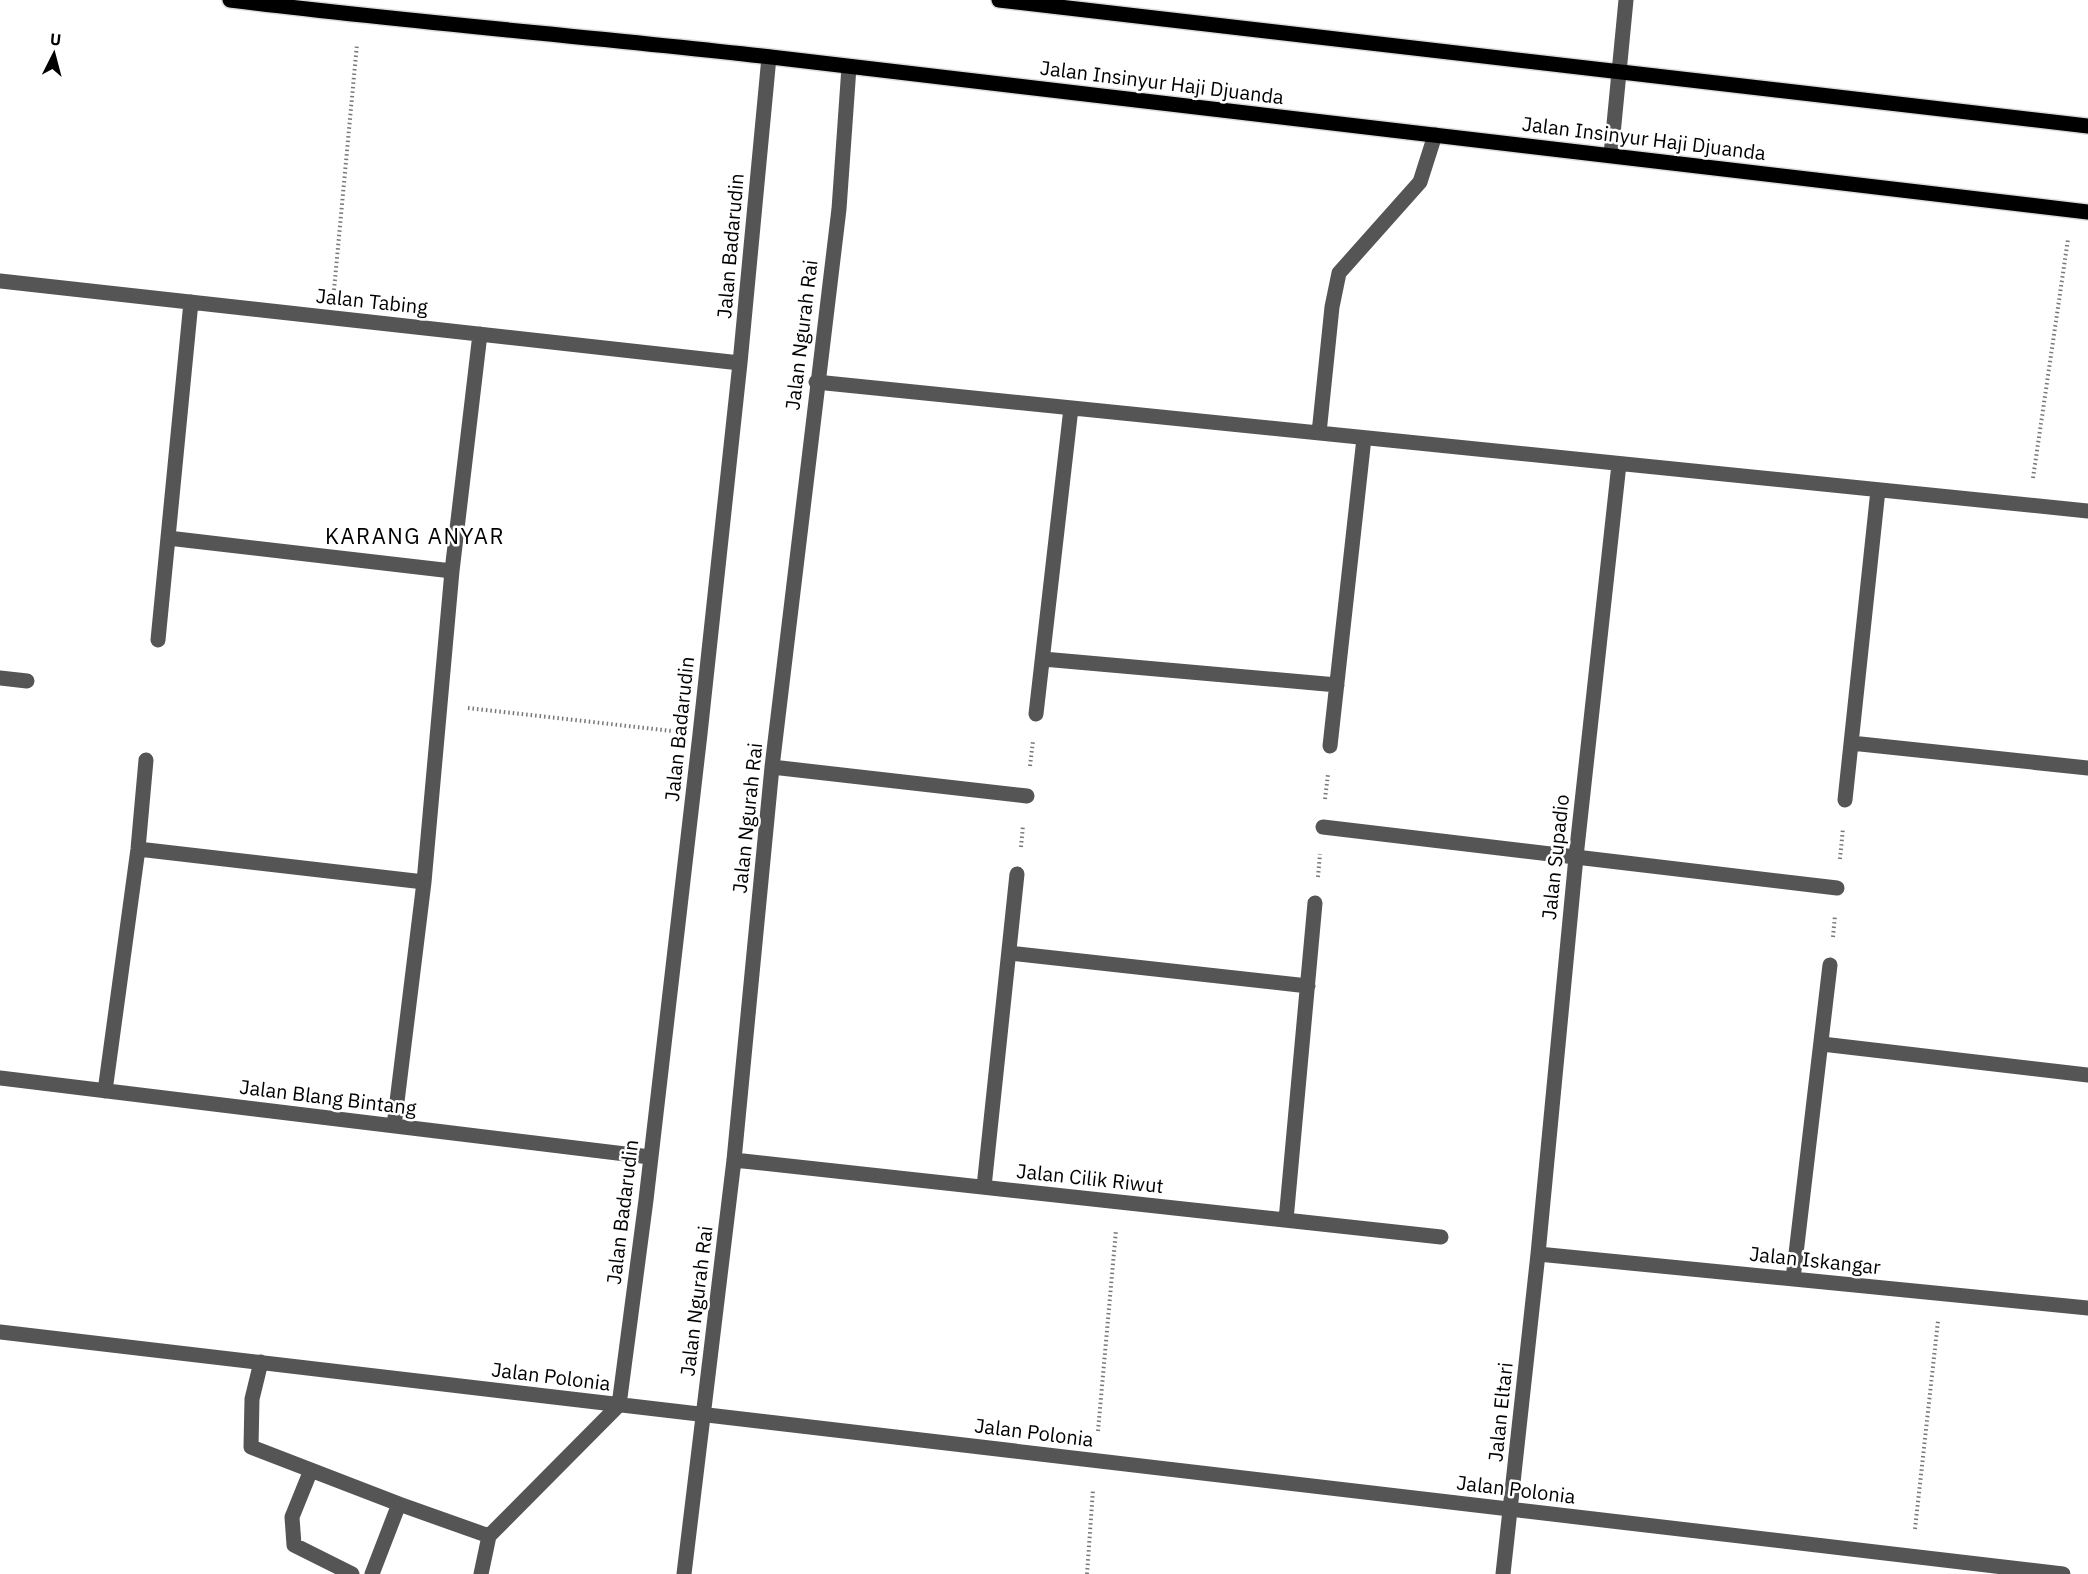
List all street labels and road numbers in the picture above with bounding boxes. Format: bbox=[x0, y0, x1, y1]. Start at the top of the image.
street label: Jalan Insinyur Haji Djuanda bbox=[1039, 54, 1286, 110]
street label: Jalan Insinyur Haji Djuanda bbox=[1521, 110, 1768, 166]
street label: Jalan Badarudin bbox=[710, 172, 750, 320]
street label: Jalan Ngurah Rai bbox=[778, 258, 824, 412]
street label: Jalan Tabing bbox=[315, 282, 430, 320]
street label: Jalan Badarudin bbox=[658, 655, 700, 803]
street label: Jalan Ngurah Rai bbox=[726, 741, 768, 895]
street label: Jalan Supadio bbox=[1535, 793, 1575, 921]
street label: Jalan Blang Bintang bbox=[238, 1073, 418, 1121]
street label: Jalan Badarudin bbox=[600, 1138, 644, 1286]
street label: Jalan Cilik Riwut bbox=[1015, 1157, 1165, 1199]
street label: Jalan Ngurah Rai bbox=[673, 1224, 719, 1378]
street label: Jalan Iskangar bbox=[1748, 1240, 1882, 1280]
street label: Jalan Polonia bbox=[490, 1355, 612, 1397]
street label: Jalan Eltari bbox=[1481, 1361, 1519, 1463]
street label: Jalan Polonia bbox=[973, 1411, 1095, 1453]
street label: Jalan Polonia bbox=[1455, 1468, 1577, 1510]

